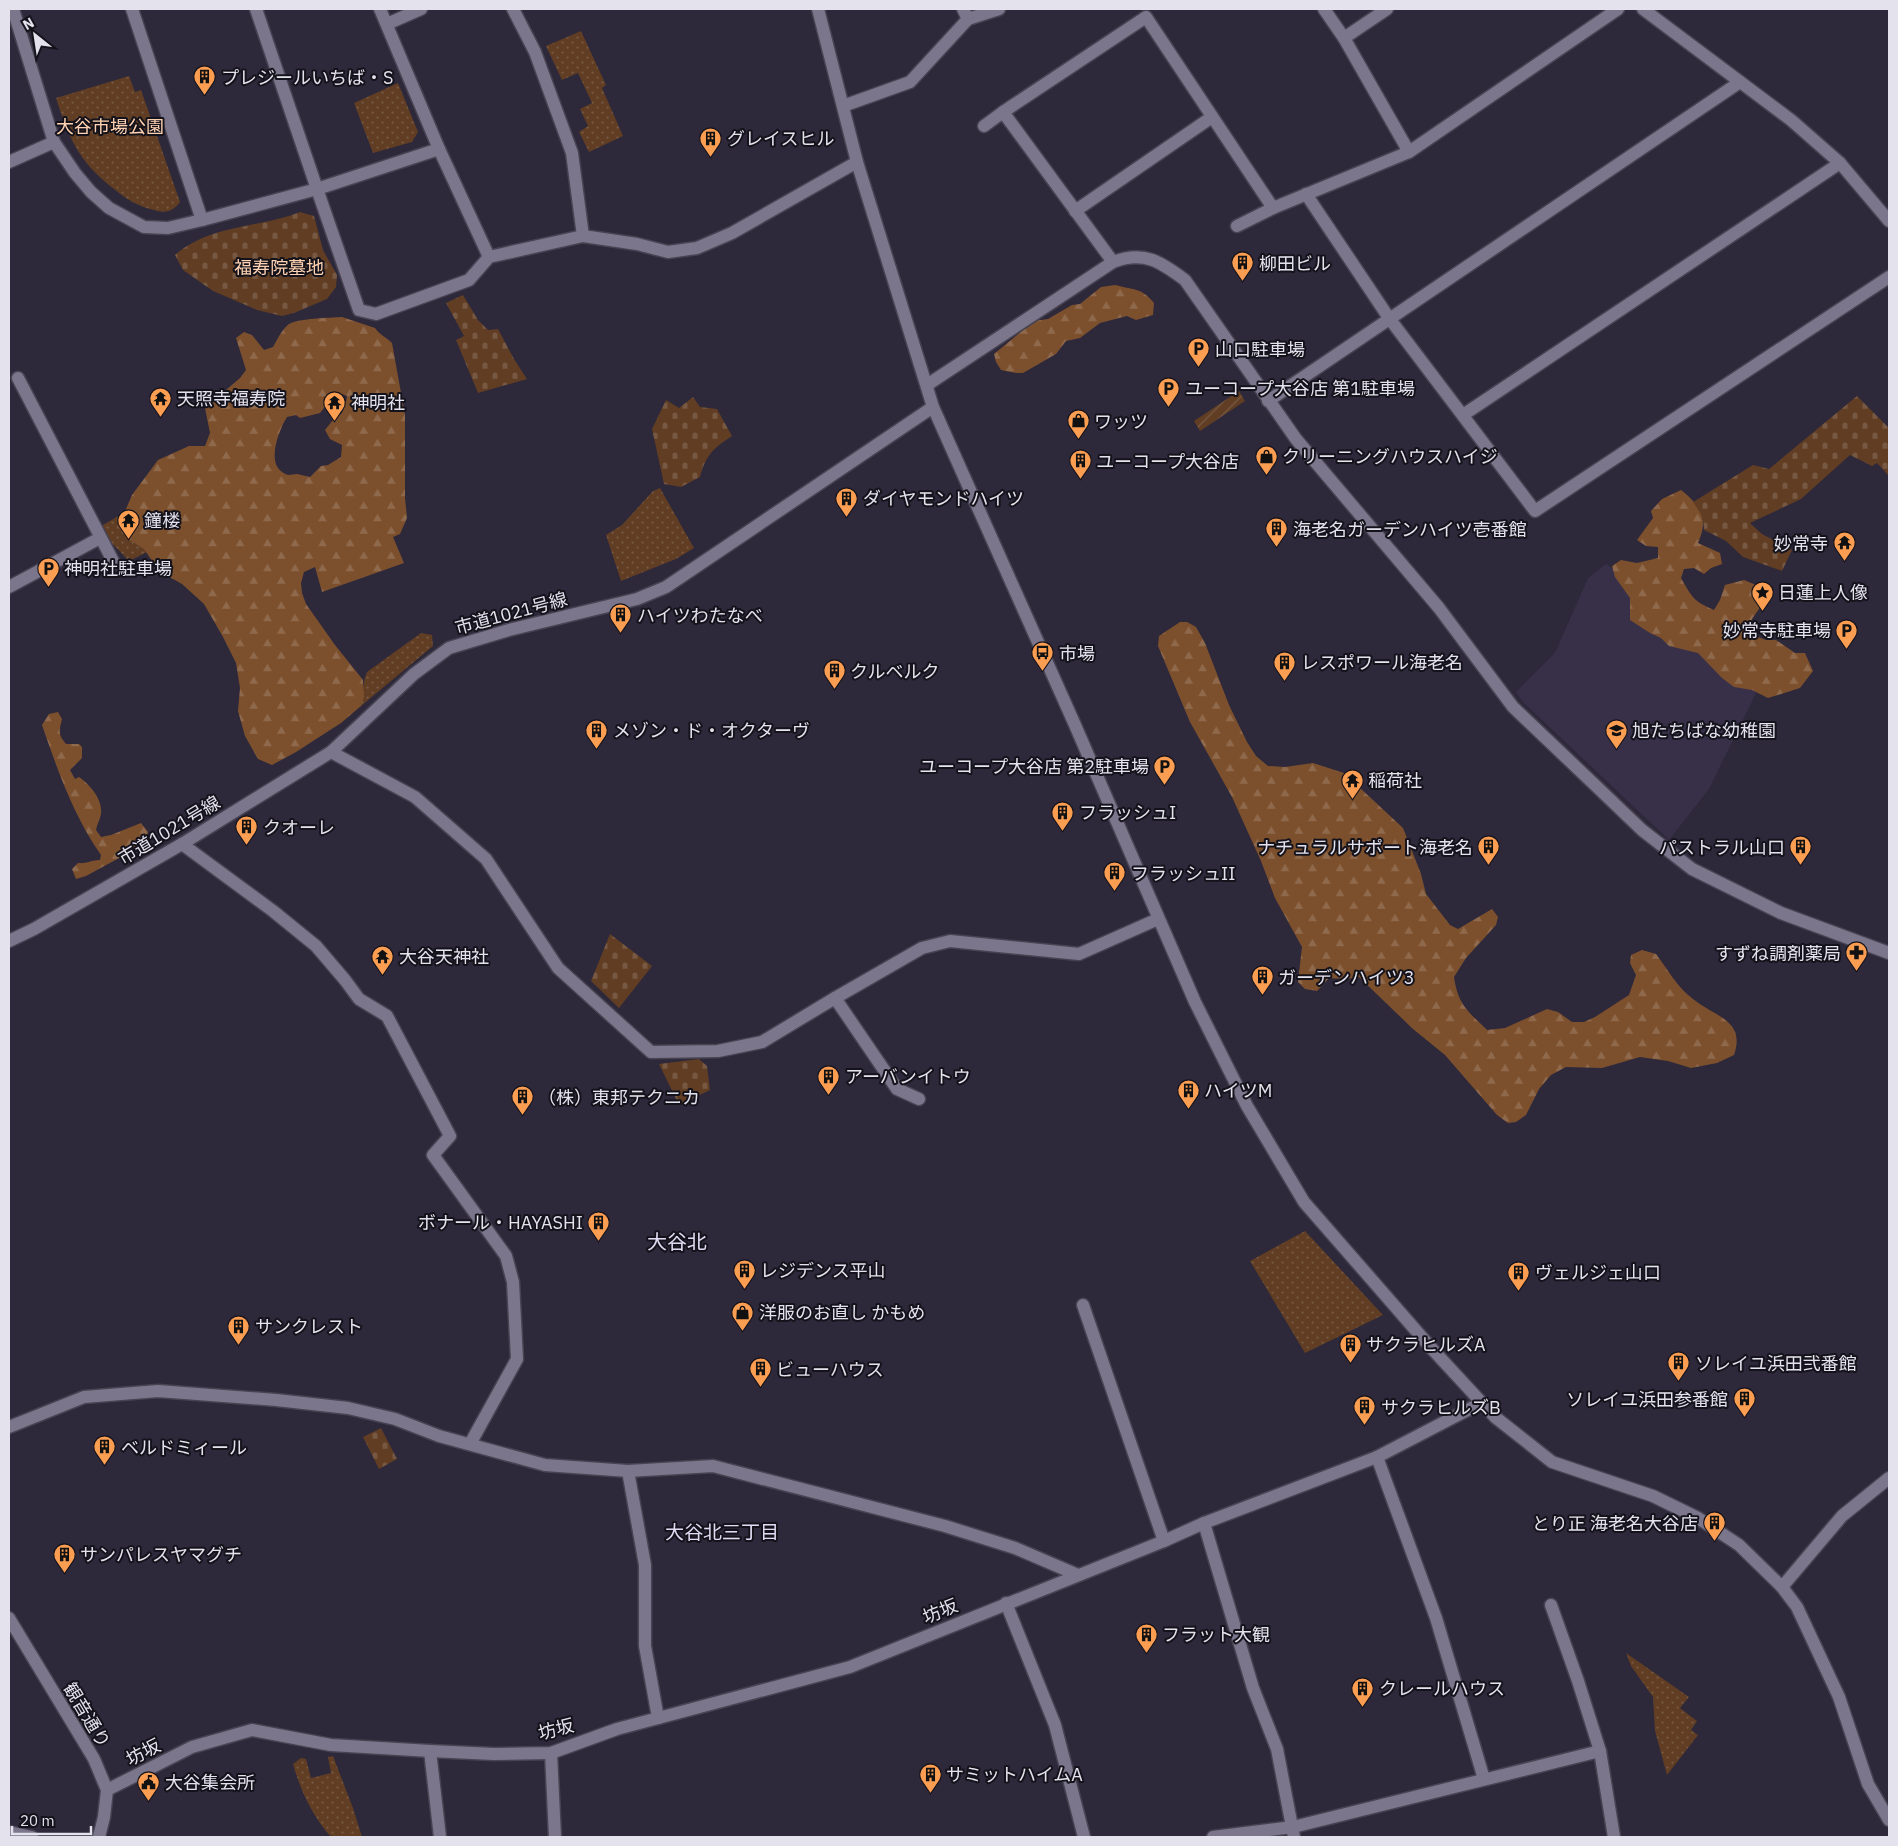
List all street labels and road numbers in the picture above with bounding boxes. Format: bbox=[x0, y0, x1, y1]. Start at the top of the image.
street label: 市道1021号線 bbox=[452, 587, 570, 639]
street label: 市道1021号線 bbox=[114, 790, 224, 870]
street label: 坊坂 bbox=[919, 1594, 961, 1628]
street label: 観音通り bbox=[59, 1678, 115, 1752]
street label: 坊坂 bbox=[536, 1713, 576, 1745]
street label: 坊坂 bbox=[122, 1734, 164, 1770]

